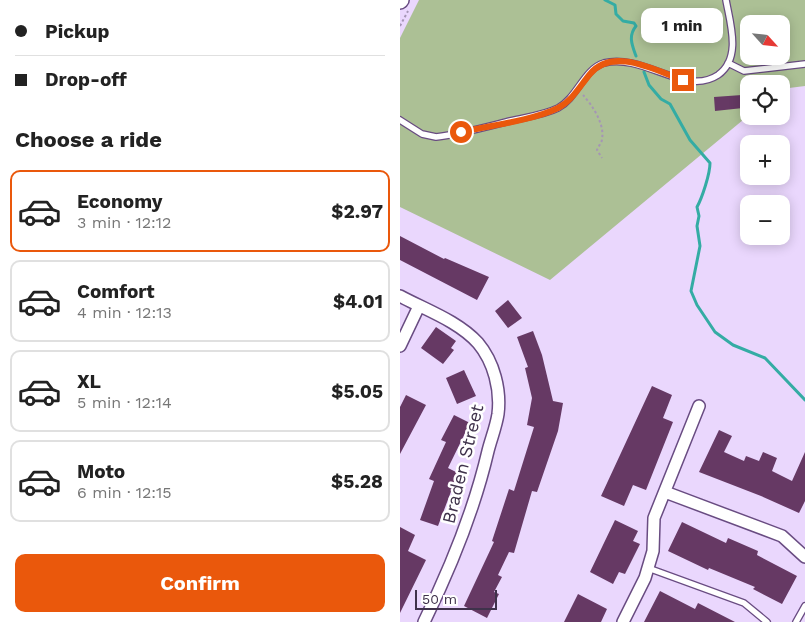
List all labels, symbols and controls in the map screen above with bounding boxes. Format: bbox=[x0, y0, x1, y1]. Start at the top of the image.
callout: 1 min bbox=[642, 8, 724, 42]
north arrow bbox=[740, 15, 790, 65]
map controls bbox=[740, 15, 790, 245]
text: 1 min bbox=[661, 16, 703, 35]
text: Pickup bbox=[45, 20, 109, 43]
text: Drop-off bbox=[45, 68, 127, 91]
route end bbox=[672, 69, 694, 91]
button: locate bbox=[740, 75, 790, 125]
route start bbox=[450, 121, 472, 143]
text: Choose a ride bbox=[15, 127, 162, 152]
button: + bbox=[740, 135, 790, 185]
icon: car bbox=[17, 189, 62, 234]
text: Economy bbox=[77, 190, 162, 213]
button: − bbox=[740, 195, 790, 245]
text: $2.97 bbox=[331, 200, 383, 223]
text: 3 min · 12:12 bbox=[77, 213, 171, 232]
icon: car bbox=[17, 279, 62, 324]
text: Comfort bbox=[77, 280, 155, 303]
text: $4.01 bbox=[333, 290, 383, 313]
text: 4 min · 12:13 bbox=[77, 303, 172, 322]
icon: car bbox=[17, 369, 62, 414]
text: XL bbox=[77, 370, 101, 393]
text: $5.05 bbox=[331, 380, 383, 403]
text: 5 min · 12:14 bbox=[77, 393, 172, 412]
street label: Braden Street bbox=[438, 402, 488, 526]
icon: car bbox=[17, 459, 62, 504]
text: Moto bbox=[77, 460, 125, 483]
text: $5.28 bbox=[331, 470, 383, 493]
text: 6 min · 12:15 bbox=[77, 483, 172, 502]
button: Confirm bbox=[15, 554, 385, 612]
scale bar bbox=[415, 587, 498, 610]
text: 50 m bbox=[422, 591, 457, 607]

